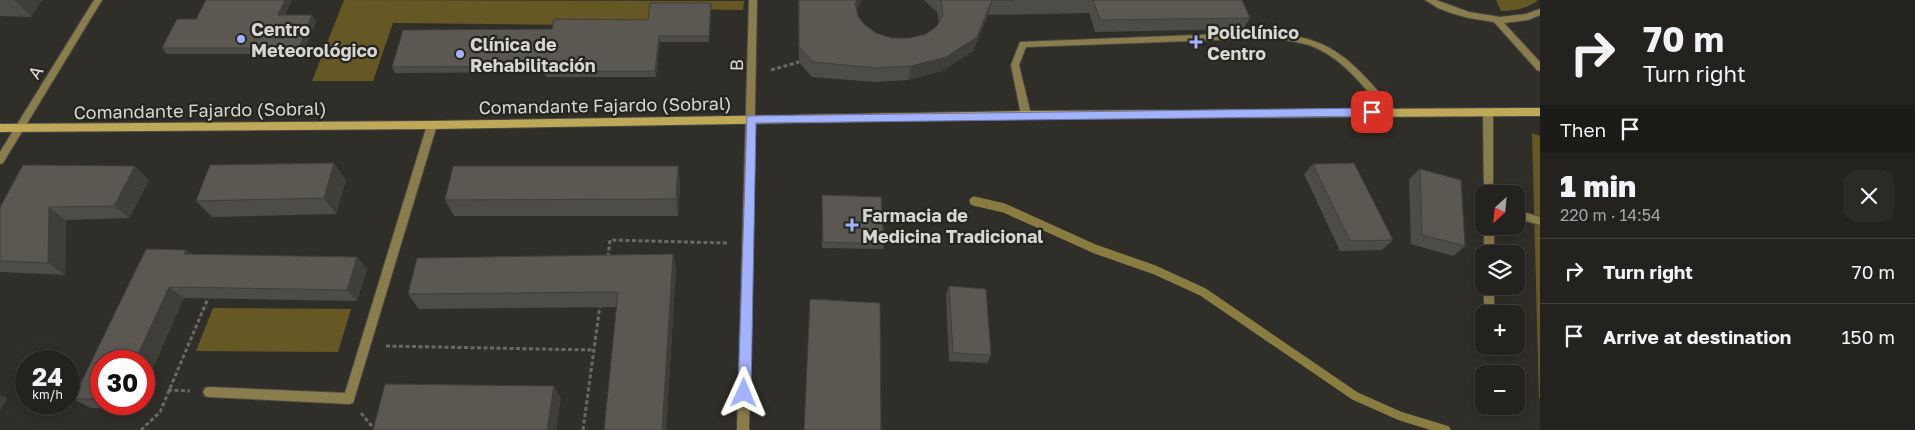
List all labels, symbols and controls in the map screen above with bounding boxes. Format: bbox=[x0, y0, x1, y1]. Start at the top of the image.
place label: Centro Meteorológico bbox=[251, 18, 378, 61]
text: 70 m bbox=[1643, 18, 1724, 60]
icon: right bbox=[1560, 20, 1625, 85]
place label: Policlínico Centro bbox=[1207, 21, 1299, 64]
marker: Centro Meteorológico bbox=[235, 33, 247, 45]
place label: Clínica de Rehabilitación bbox=[470, 33, 596, 76]
marker: Policlínico Centro bbox=[1189, 35, 1203, 49]
marker: Clínica de Rehabilitación bbox=[454, 48, 466, 60]
street label: B bbox=[725, 59, 747, 71]
text: Turn right bbox=[1643, 60, 1746, 87]
street label: A bbox=[22, 61, 48, 83]
pin bbox=[1351, 91, 1393, 133]
street label: Comandante Fajardo (Sobral) bbox=[478, 92, 732, 118]
street label: Comandante Fajardo (Sobral) bbox=[73, 97, 327, 123]
icon: arrive bbox=[1358, 98, 1386, 126]
icon: arrive bbox=[1616, 115, 1644, 143]
text: Then bbox=[1560, 118, 1606, 141]
text: 1 min bbox=[1560, 168, 1636, 204]
button: close bbox=[1843, 170, 1895, 222]
north arrow bbox=[1475, 185, 1525, 235]
map controls bbox=[1475, 185, 1525, 415]
place label: Farmacia de Medicina Tradicional bbox=[862, 204, 1043, 247]
text: 220 m · 14:54 bbox=[1560, 205, 1661, 225]
marker: Farmacia de Medicina Tradicional bbox=[846, 219, 858, 231]
button: layers bbox=[1475, 245, 1525, 295]
icon: right bbox=[1560, 257, 1588, 285]
text: Turn right bbox=[1603, 260, 1693, 283]
text: 70 m bbox=[1852, 260, 1895, 283]
button: + bbox=[1475, 305, 1525, 355]
icon: arrive bbox=[1560, 322, 1588, 350]
text: Arrive at destination bbox=[1603, 325, 1791, 348]
text: 150 m bbox=[1841, 325, 1895, 348]
speed limit sign: 30 bbox=[90, 350, 155, 415]
text: 24 bbox=[32, 361, 63, 392]
button: − bbox=[1475, 365, 1525, 415]
position arrow bbox=[717, 366, 769, 418]
text: km/h bbox=[32, 387, 63, 402]

